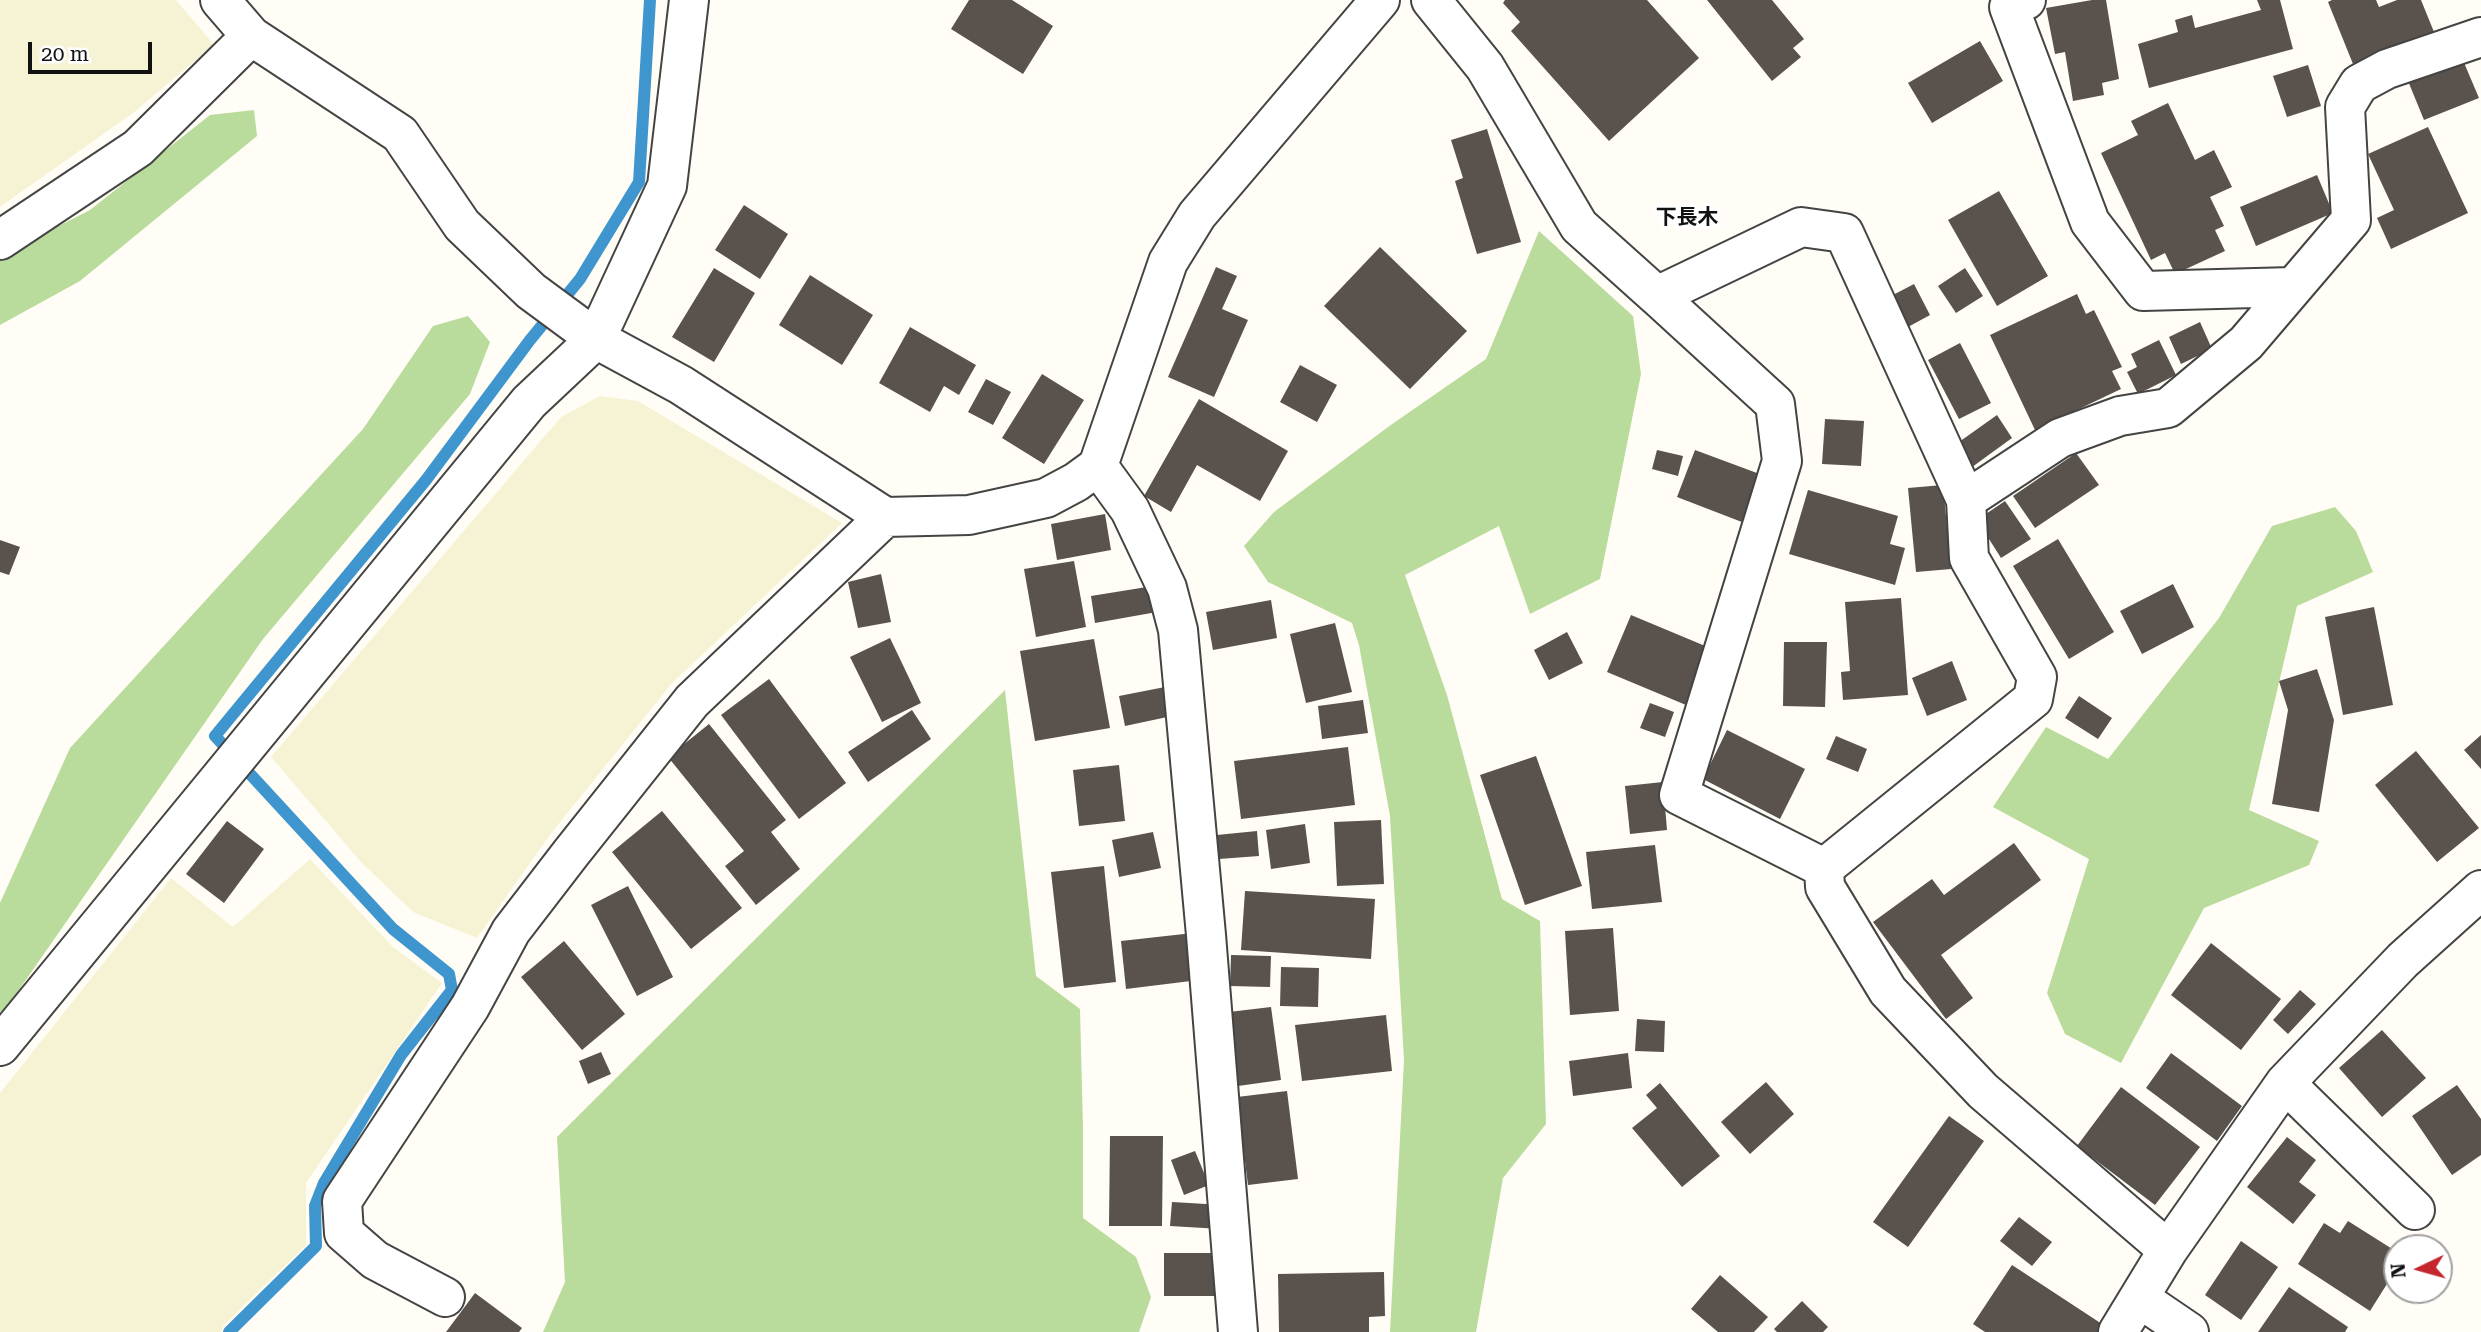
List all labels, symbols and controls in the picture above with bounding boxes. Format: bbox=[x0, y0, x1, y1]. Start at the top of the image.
scale bar bbox=[32, 28, 156, 72]
text: 20 m bbox=[41, 42, 89, 66]
district label: 下長木 bbox=[1656, 205, 1718, 231]
north arrow bbox=[2383, 1234, 2453, 1304]
text: N bbox=[2386, 1262, 2411, 1279]

